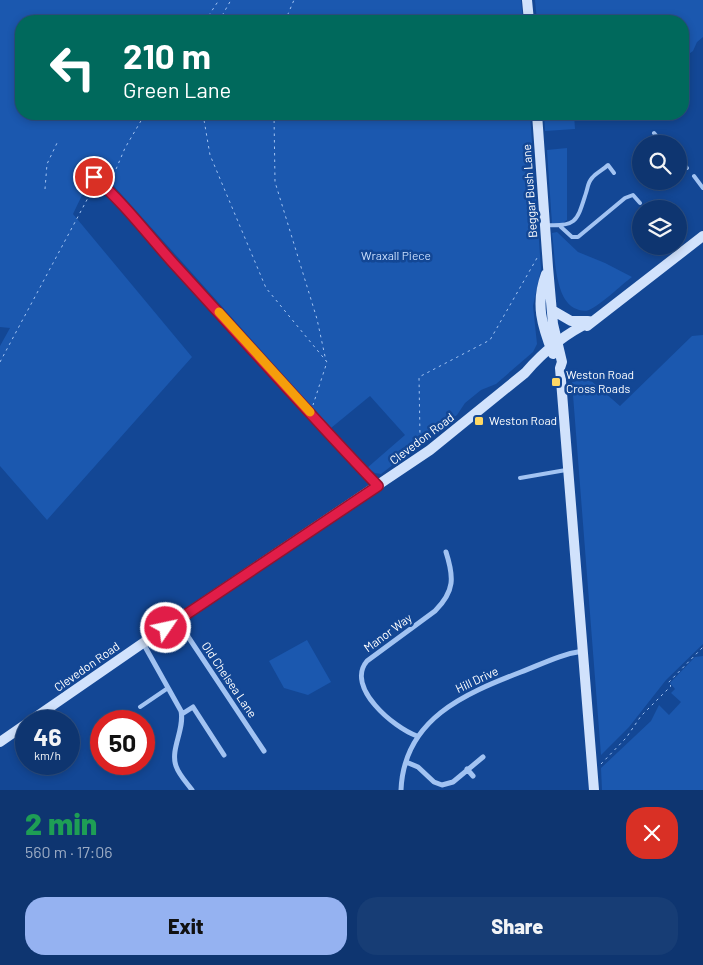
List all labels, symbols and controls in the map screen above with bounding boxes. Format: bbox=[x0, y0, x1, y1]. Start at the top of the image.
text: 210 m bbox=[123, 34, 211, 76]
icon: left bbox=[40, 35, 105, 100]
text: Green Lane bbox=[123, 76, 231, 102]
map controls bbox=[632, 135, 687, 255]
button: search bbox=[632, 135, 687, 190]
street label: Beggar Bush Lane bbox=[519, 144, 539, 238]
pin bbox=[73, 156, 115, 198]
icon: arrive bbox=[80, 163, 108, 191]
button: layers bbox=[632, 200, 687, 255]
park label: Wraxall Piece bbox=[361, 248, 431, 262]
place label: Weston Road Cross Roads bbox=[566, 367, 634, 395]
marker: Weston Road Cross Roads bbox=[550, 376, 562, 388]
street label: Clevedon Road bbox=[387, 410, 456, 467]
place label: Weston Road bbox=[489, 413, 557, 427]
marker: Weston Road bbox=[473, 415, 485, 427]
position arrow bbox=[139, 601, 191, 653]
street label: Manor Way bbox=[361, 610, 415, 654]
street label: Clevedon Road bbox=[51, 638, 122, 694]
street label: Old Chelsea Lane bbox=[199, 639, 260, 720]
street label: Hill Drive bbox=[453, 663, 500, 695]
speed limit sign: 50 bbox=[90, 710, 155, 775]
text: 46 bbox=[33, 721, 62, 751]
text: km/h bbox=[34, 748, 61, 762]
text: 2 min bbox=[25, 805, 97, 841]
button: close bbox=[626, 807, 678, 859]
text: 560 m · 17:06 bbox=[25, 842, 113, 861]
button: Exit bbox=[25, 897, 347, 955]
button: Share bbox=[357, 897, 678, 955]

